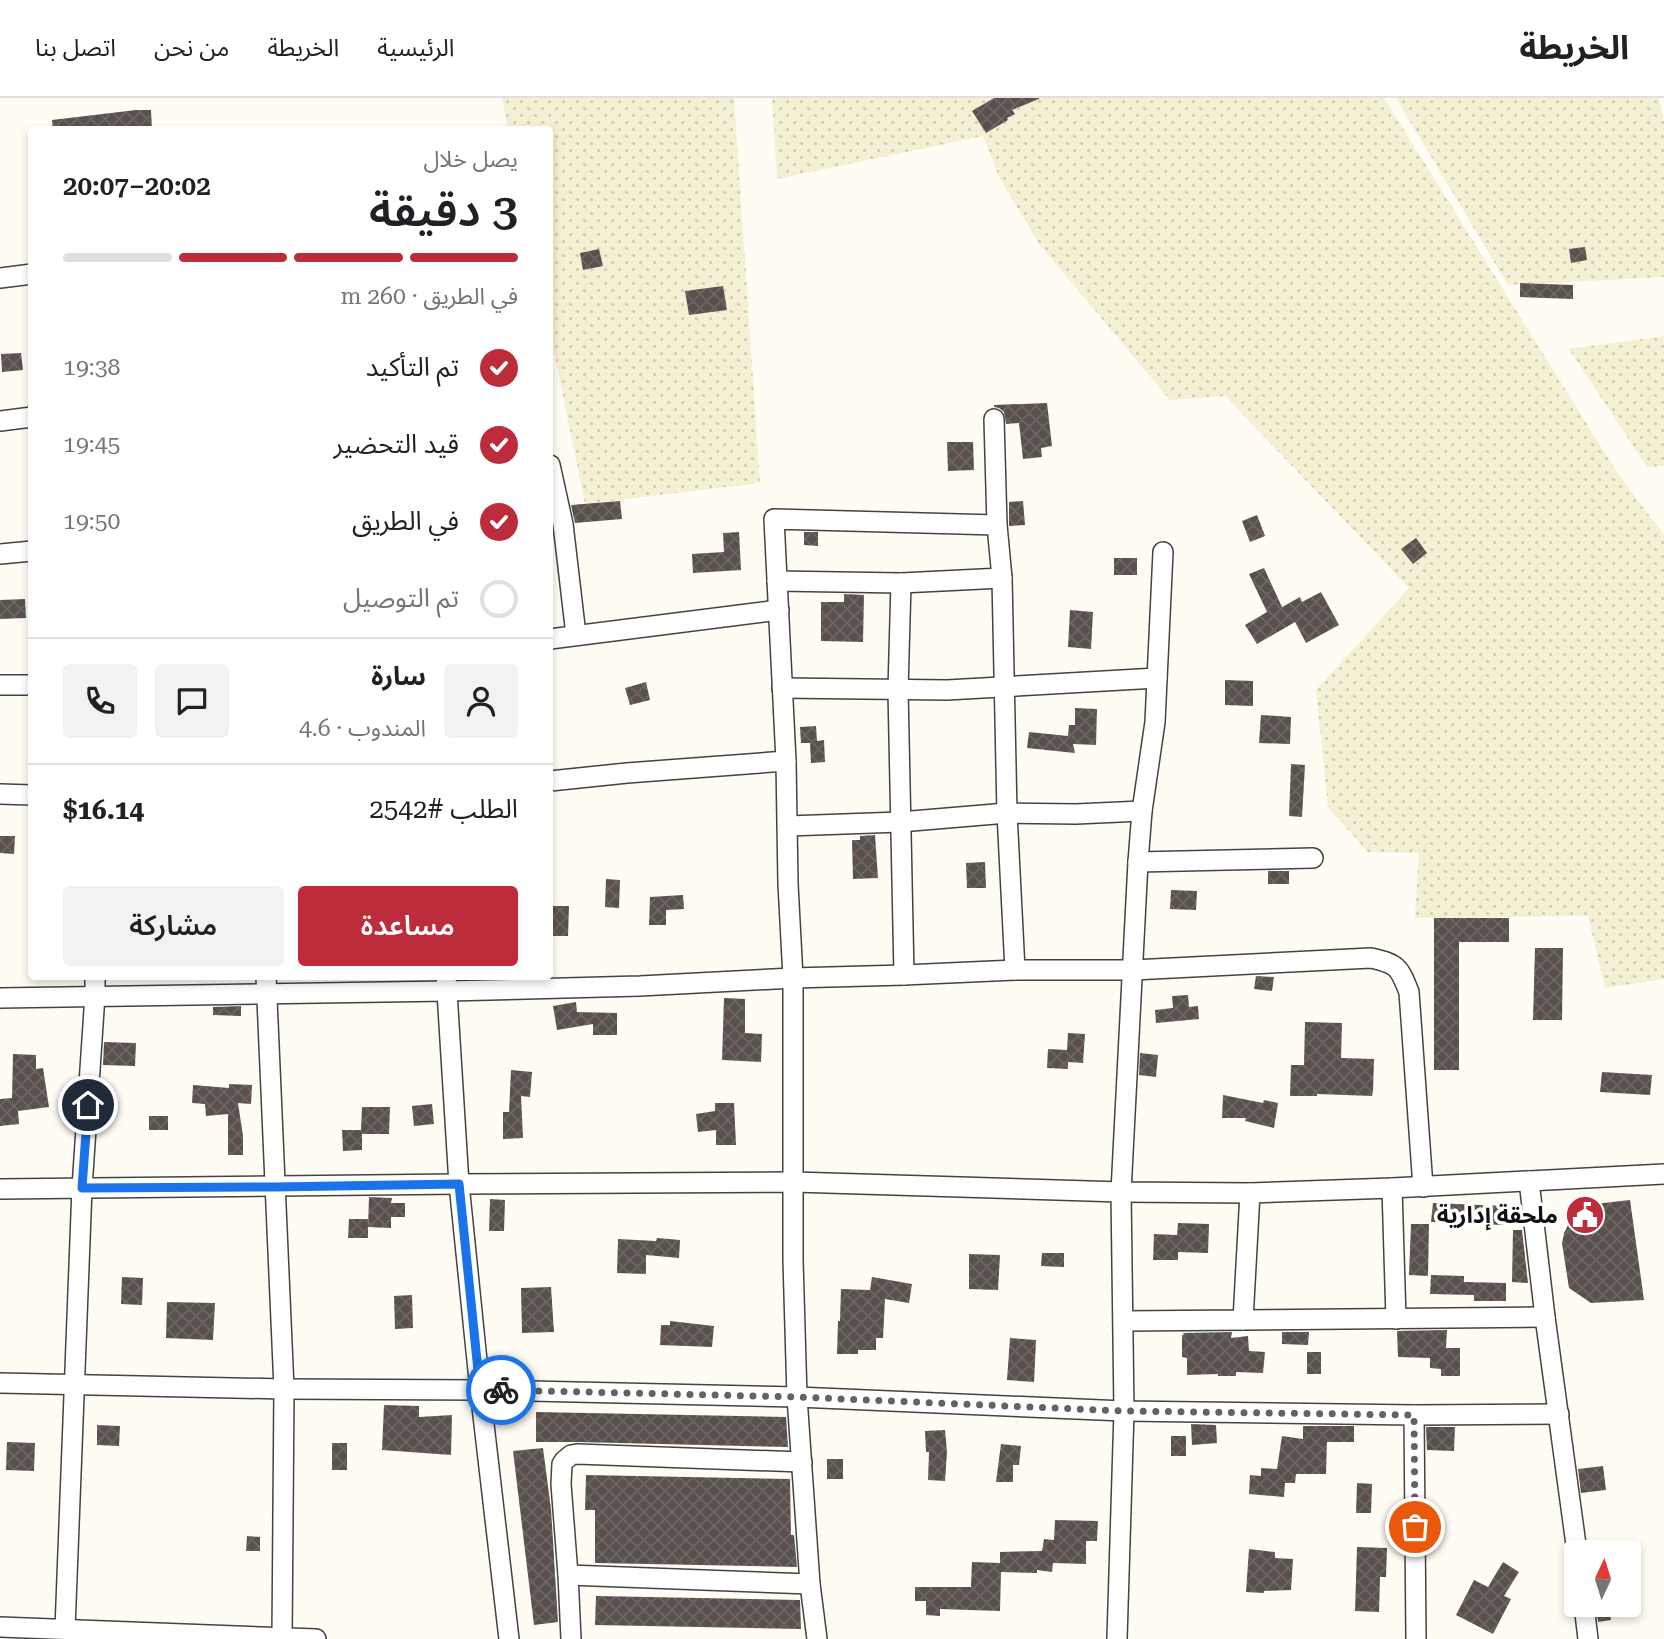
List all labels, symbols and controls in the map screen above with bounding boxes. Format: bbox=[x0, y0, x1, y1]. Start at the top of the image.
text: الخريطة bbox=[1519, 28, 1629, 67]
text: اتصل بنا bbox=[35, 34, 116, 62]
text: من نحن bbox=[154, 34, 229, 62]
text: الخريطة bbox=[267, 34, 339, 62]
text: الرئيسية bbox=[377, 34, 454, 62]
text: يصل خلال bbox=[423, 146, 518, 173]
text: 20:02–20:07 bbox=[63, 171, 211, 201]
text: 3 دقيقة bbox=[369, 183, 518, 237]
text: في الطريق · 260 m bbox=[340, 283, 518, 310]
icon: check bbox=[480, 349, 518, 387]
text: تم التأكيد bbox=[366, 352, 459, 382]
text: 19:38 bbox=[63, 354, 120, 381]
icon: check bbox=[480, 426, 518, 464]
text: قيد التحضير bbox=[333, 429, 459, 459]
text: 19:45 bbox=[63, 431, 120, 458]
icon: check bbox=[480, 503, 518, 541]
text: في الطريق bbox=[352, 506, 459, 536]
text: 19:50 bbox=[63, 508, 120, 535]
text: تم التوصيل bbox=[343, 583, 459, 613]
text: سارة bbox=[371, 661, 426, 691]
button: phone bbox=[63, 664, 137, 738]
button: chat bbox=[155, 664, 229, 738]
button: person bbox=[444, 664, 518, 738]
text: المندوب · 4.6 bbox=[299, 715, 426, 742]
text: الطلب #2542 bbox=[369, 794, 518, 824]
text: $16.14 bbox=[63, 795, 144, 825]
button: مشاركة bbox=[63, 886, 284, 966]
button: مساعدة bbox=[298, 886, 518, 966]
pin bbox=[58, 1075, 118, 1135]
icon: home bbox=[69, 1086, 107, 1124]
public building icon: ملحقة إدارية bbox=[1564, 1194, 1606, 1236]
place label: ملحقة إدارية bbox=[1437, 1202, 1558, 1231]
courier bbox=[466, 1355, 536, 1425]
icon: bike bbox=[482, 1371, 520, 1409]
pin bbox=[1385, 1497, 1445, 1557]
icon: bag bbox=[1396, 1508, 1434, 1546]
north arrow bbox=[1564, 1540, 1642, 1617]
map controls bbox=[1564, 1540, 1641, 1617]

